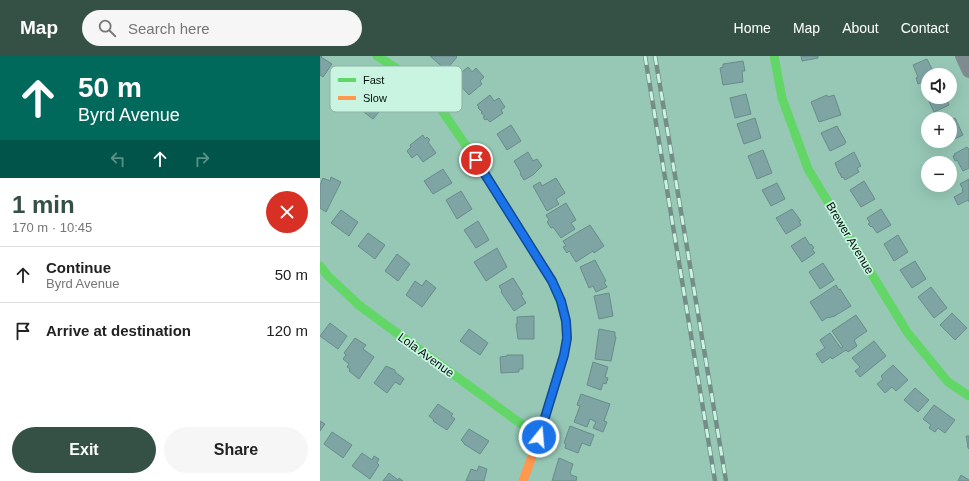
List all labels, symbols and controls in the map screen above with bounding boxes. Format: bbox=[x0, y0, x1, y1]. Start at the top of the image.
search box bbox=[82, 10, 362, 46]
text: Map bbox=[20, 17, 58, 38]
icon: search bbox=[96, 17, 118, 39]
text: Search here bbox=[128, 20, 210, 37]
text: Home bbox=[734, 20, 771, 36]
text: Map bbox=[793, 20, 820, 36]
text: About bbox=[842, 20, 879, 36]
text: Contact bbox=[901, 20, 949, 36]
legend bbox=[330, 66, 462, 112]
map controls bbox=[921, 68, 957, 192]
button: sound bbox=[921, 68, 957, 104]
icon: ahead bbox=[12, 72, 64, 124]
text: 50 m bbox=[78, 72, 142, 103]
text: Fast bbox=[363, 74, 384, 86]
text: Slow bbox=[363, 92, 387, 104]
text: Byrd Avenue bbox=[78, 105, 180, 125]
button: + bbox=[921, 112, 957, 148]
pin bbox=[459, 143, 493, 177]
icon: left bbox=[107, 148, 129, 170]
icon: ahead bbox=[149, 148, 171, 170]
icon: right bbox=[191, 148, 213, 170]
icon: arrive bbox=[465, 149, 487, 171]
button: − bbox=[921, 156, 957, 192]
text: 1 min bbox=[12, 191, 75, 218]
button: close bbox=[266, 191, 308, 233]
street label: Brewer Avenue bbox=[823, 200, 877, 277]
text: 170 m · 10:45 bbox=[12, 220, 92, 235]
text: Continue bbox=[46, 259, 111, 276]
icon: ahead bbox=[12, 264, 34, 286]
text: 50 m bbox=[275, 266, 308, 283]
text: Byrd Avenue bbox=[46, 276, 119, 291]
icon: arrive bbox=[12, 320, 34, 342]
text: Arrive at destination bbox=[46, 322, 191, 339]
text: 120 m bbox=[266, 322, 308, 339]
street label: Lola Avenue bbox=[395, 330, 457, 380]
position arrow bbox=[518, 416, 560, 458]
button: Exit bbox=[12, 427, 156, 473]
button: Share bbox=[164, 427, 308, 473]

